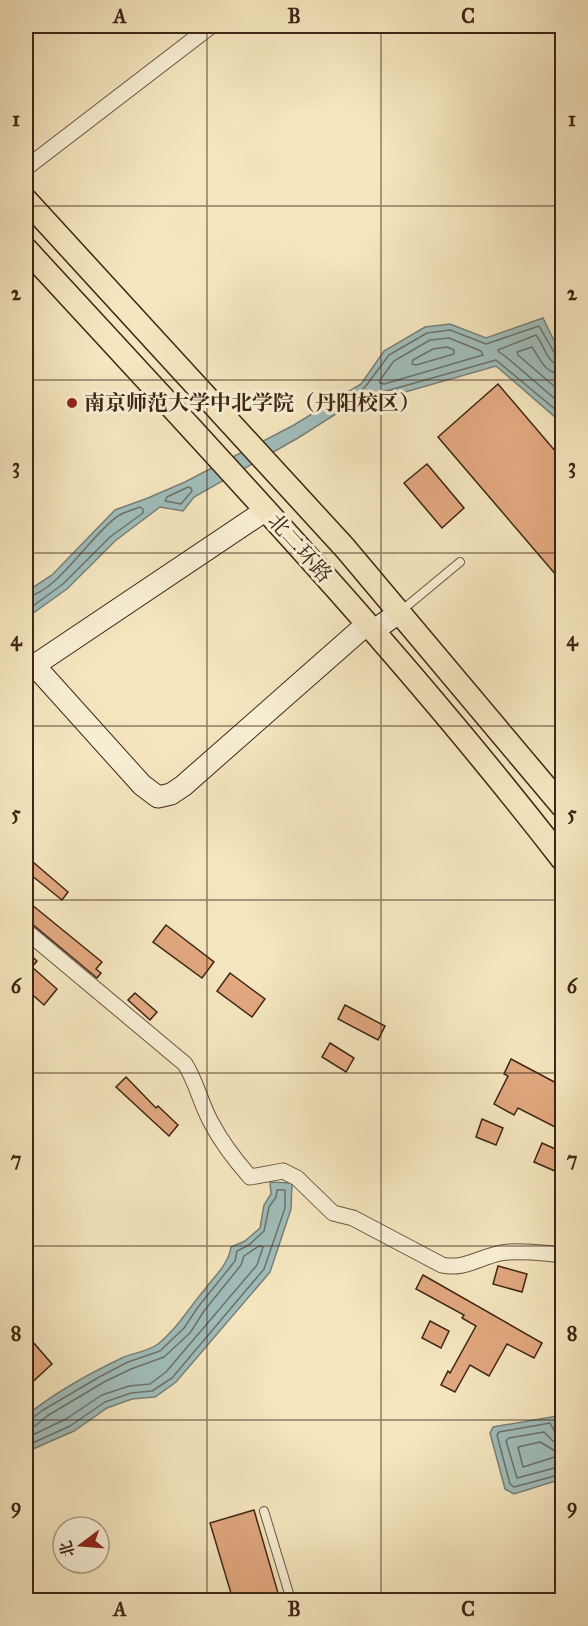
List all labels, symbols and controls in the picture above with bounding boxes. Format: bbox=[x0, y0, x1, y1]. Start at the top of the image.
text: A bbox=[111, 4, 127, 28]
text: B bbox=[287, 4, 301, 28]
text: C bbox=[461, 4, 475, 28]
text: 1 bbox=[12, 107, 20, 131]
text: 1 bbox=[568, 107, 576, 131]
text: 2 bbox=[11, 281, 22, 305]
text: 2 bbox=[567, 281, 578, 305]
place label: 南京师范大学中北学院（丹阳校区） bbox=[84, 390, 420, 416]
marker: 南京师范大学中北学院（丹阳校区） bbox=[65, 396, 79, 410]
text: 3 bbox=[12, 454, 20, 479]
text: 3 bbox=[568, 454, 576, 479]
street label: 北二环路 bbox=[262, 508, 338, 588]
text: 4 bbox=[10, 627, 22, 652]
text: 4 bbox=[566, 627, 578, 652]
text: 5 bbox=[11, 801, 21, 825]
text: 5 bbox=[567, 801, 577, 825]
text: 6 bbox=[11, 974, 23, 998]
text: 6 bbox=[567, 974, 579, 998]
text: 7 bbox=[11, 1147, 22, 1171]
text: 7 bbox=[567, 1147, 578, 1171]
text: 8 bbox=[11, 1321, 21, 1345]
text: 8 bbox=[567, 1321, 577, 1345]
text: 9 bbox=[11, 1494, 21, 1519]
text: 9 bbox=[567, 1494, 577, 1519]
north arrow bbox=[51, 1515, 111, 1575]
text: 北 bbox=[56, 1539, 78, 1559]
text: A bbox=[111, 1597, 127, 1621]
text: B bbox=[287, 1597, 301, 1621]
text: C bbox=[461, 1597, 475, 1621]

